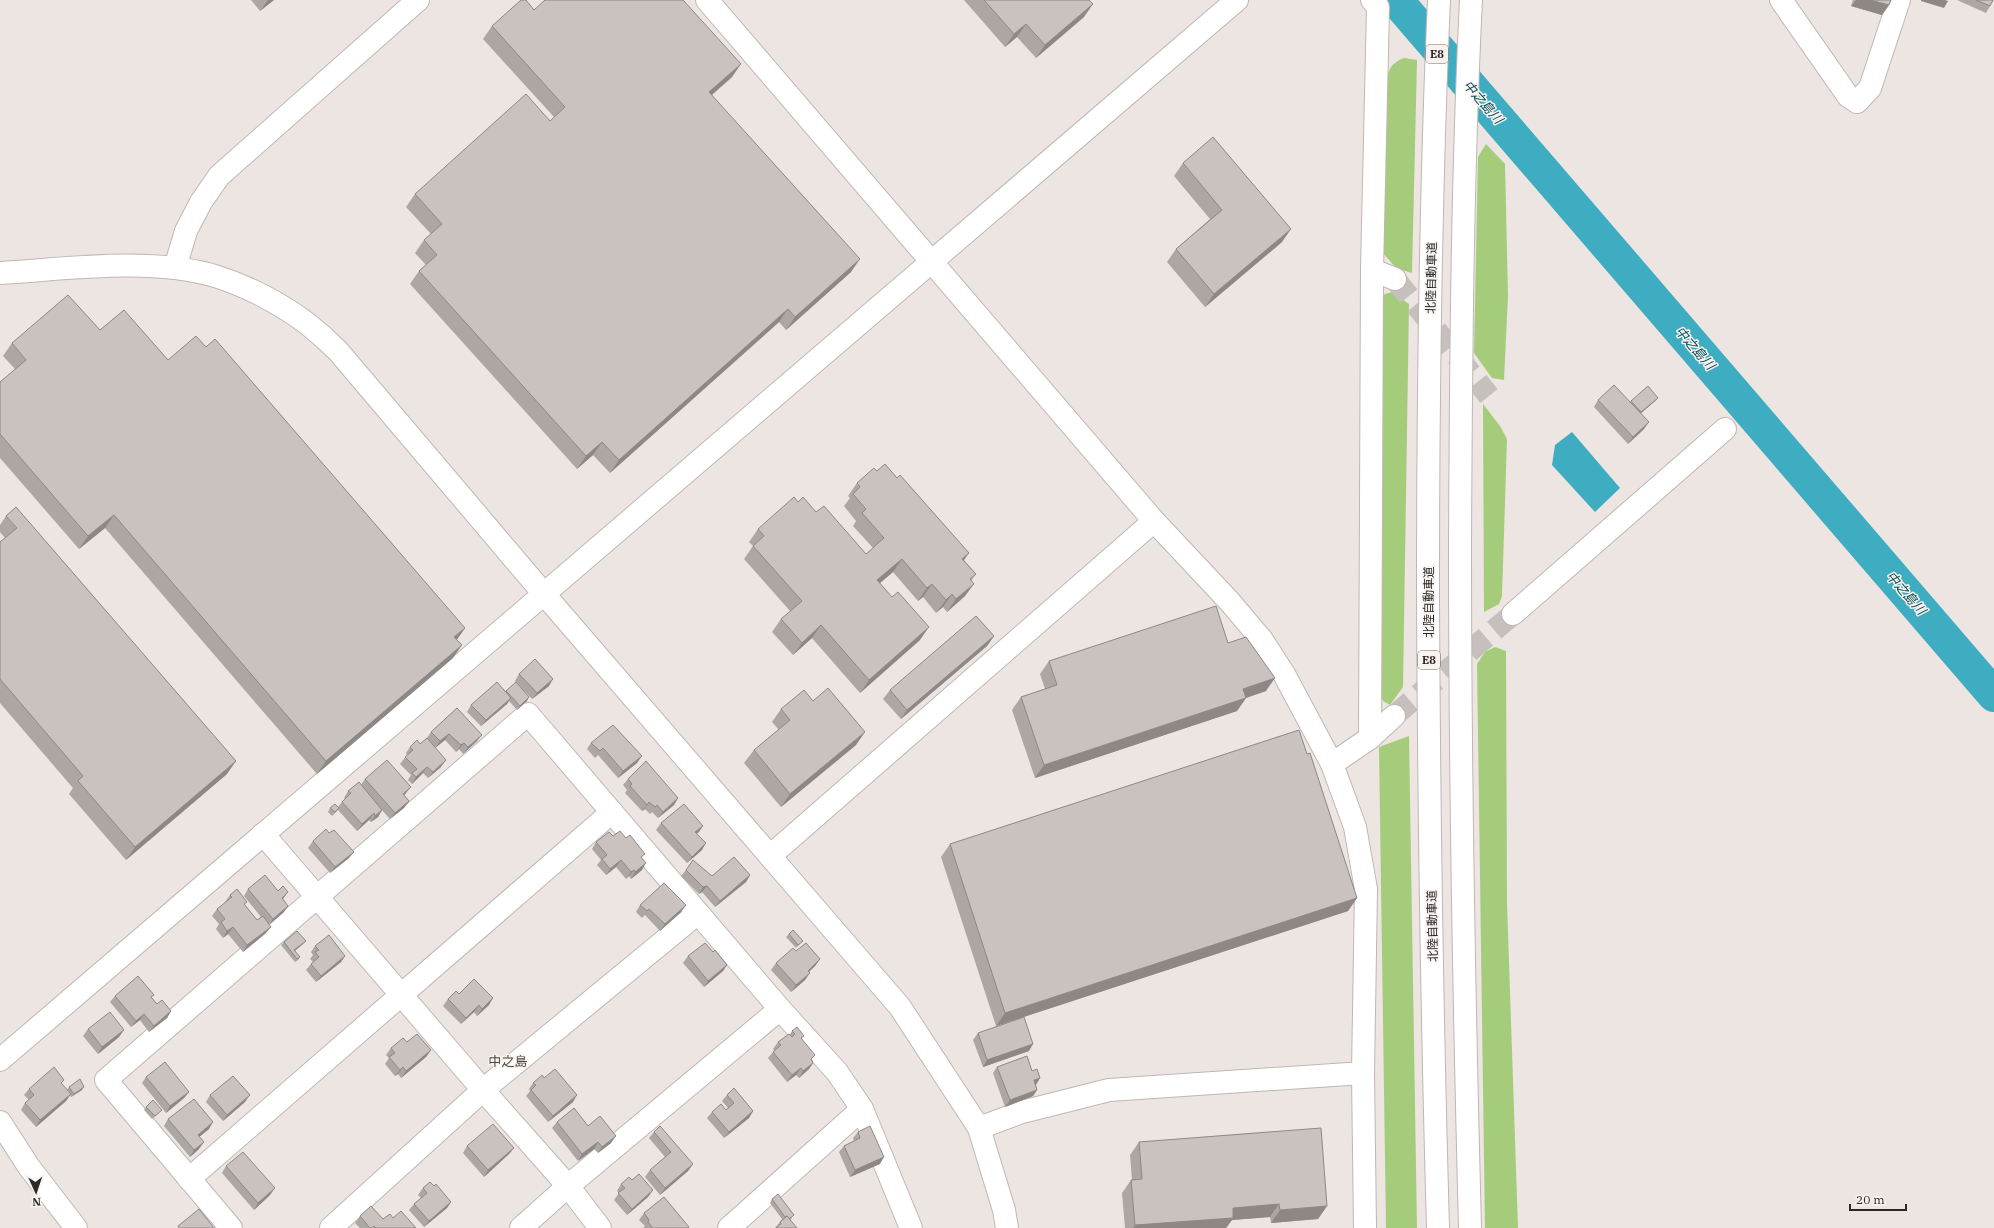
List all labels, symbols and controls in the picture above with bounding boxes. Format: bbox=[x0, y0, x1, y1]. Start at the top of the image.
road number: E8 bbox=[1426, 45, 1448, 63]
water label: 中之島川 bbox=[1460, 77, 1508, 129]
street label: 北陸自動車道 bbox=[1423, 242, 1439, 314]
water label: 中之島川 bbox=[1672, 323, 1720, 375]
street label: 北陸自動車道 bbox=[1421, 566, 1436, 638]
water label: 中之島川 bbox=[1883, 568, 1931, 620]
road number: E8 bbox=[1418, 651, 1440, 669]
street label: 北陸自動車道 bbox=[1424, 890, 1440, 962]
district label: 中之島 bbox=[488, 1053, 528, 1070]
north arrow bbox=[16, 1172, 56, 1212]
scale bar bbox=[1850, 1186, 1906, 1212]
text: 20 m bbox=[1856, 1192, 1885, 1207]
text: N bbox=[32, 1195, 41, 1209]

